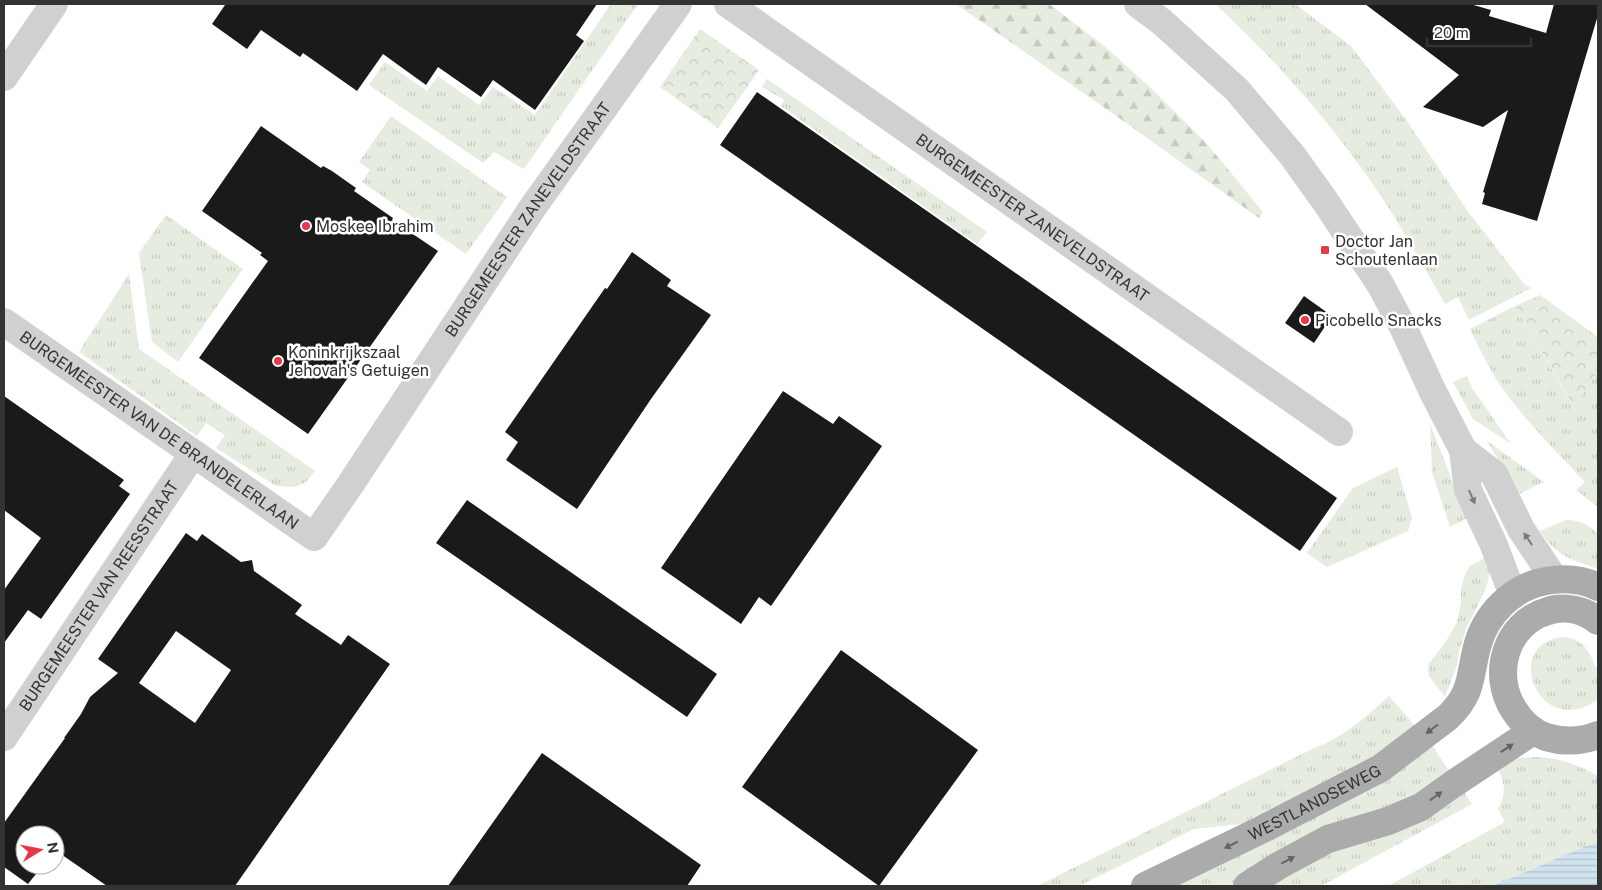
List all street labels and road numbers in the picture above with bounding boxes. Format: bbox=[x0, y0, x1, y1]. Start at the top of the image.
street label: BURGEMEESTER ZANEVELDSTRAAT bbox=[441, 98, 615, 341]
street label: BURGEMEESTER ZANEVELDSTRAAT bbox=[912, 130, 1153, 306]
street label: BURGEMEESTER VAN DE BRANDELERLAAN bbox=[16, 327, 302, 533]
street label: BURGEMEESTER VAN REESSTRAAT bbox=[15, 477, 183, 715]
street label: WESTLANDSEWEG bbox=[1245, 761, 1384, 845]

